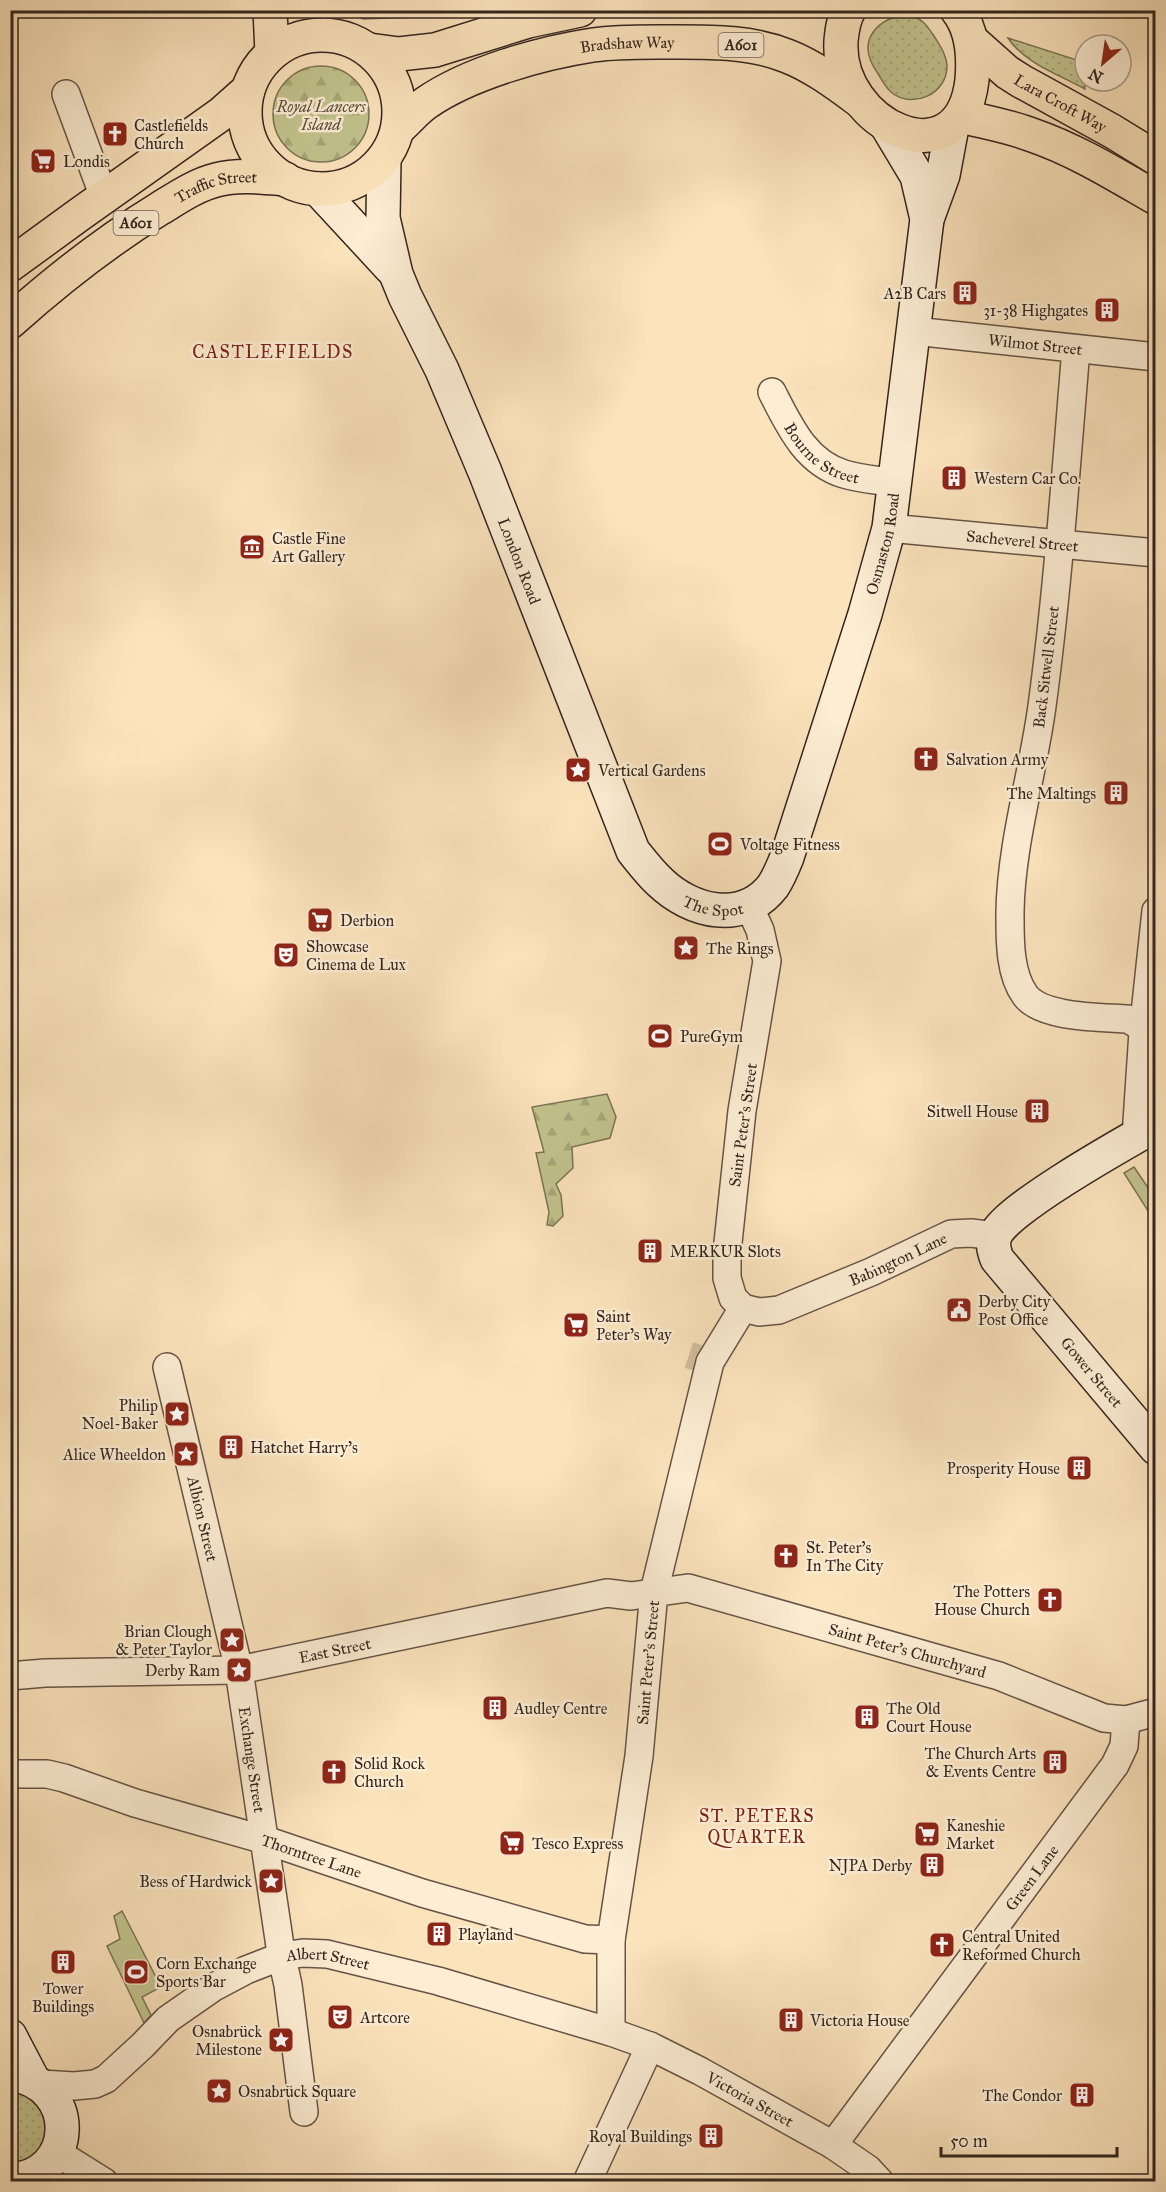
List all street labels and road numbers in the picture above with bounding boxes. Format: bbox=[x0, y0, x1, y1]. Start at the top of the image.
street label: Bradshaw Way bbox=[578, 32, 675, 57]
road number: A601 bbox=[718, 33, 764, 57]
street label: Lara Croft Way bbox=[1011, 70, 1111, 136]
street label: Traffic Street bbox=[171, 167, 258, 207]
road number: A601 bbox=[114, 211, 158, 235]
street label: Wilmot Street bbox=[987, 330, 1084, 359]
street label: Bourne Street bbox=[781, 419, 861, 487]
street label: Osmaston Road bbox=[861, 492, 903, 597]
street label: London Road bbox=[494, 515, 545, 607]
street label: Sacheverel Street bbox=[966, 526, 1080, 555]
street label: Back Sitwell Street bbox=[1029, 604, 1063, 729]
street label: The Spot bbox=[680, 891, 746, 920]
street label: Saint Peter's Street bbox=[725, 1062, 761, 1188]
street label: Babington Lane bbox=[846, 1228, 950, 1290]
street label: Gower Street bbox=[1057, 1333, 1127, 1411]
street label: Albion Street bbox=[184, 1473, 222, 1564]
street label: Saint Peter's Street bbox=[632, 1599, 663, 1726]
street label: Saint Peter's Churchyard bbox=[827, 1619, 988, 1681]
street label: East Street bbox=[297, 1633, 373, 1667]
street label: Exchange Street bbox=[235, 1705, 270, 1814]
street label: Thorntree Lane bbox=[259, 1830, 365, 1882]
street label: Green Lane bbox=[1001, 1841, 1062, 1914]
street label: Albert Street bbox=[284, 1943, 372, 1974]
street label: Victoria Street bbox=[703, 2067, 797, 2131]

